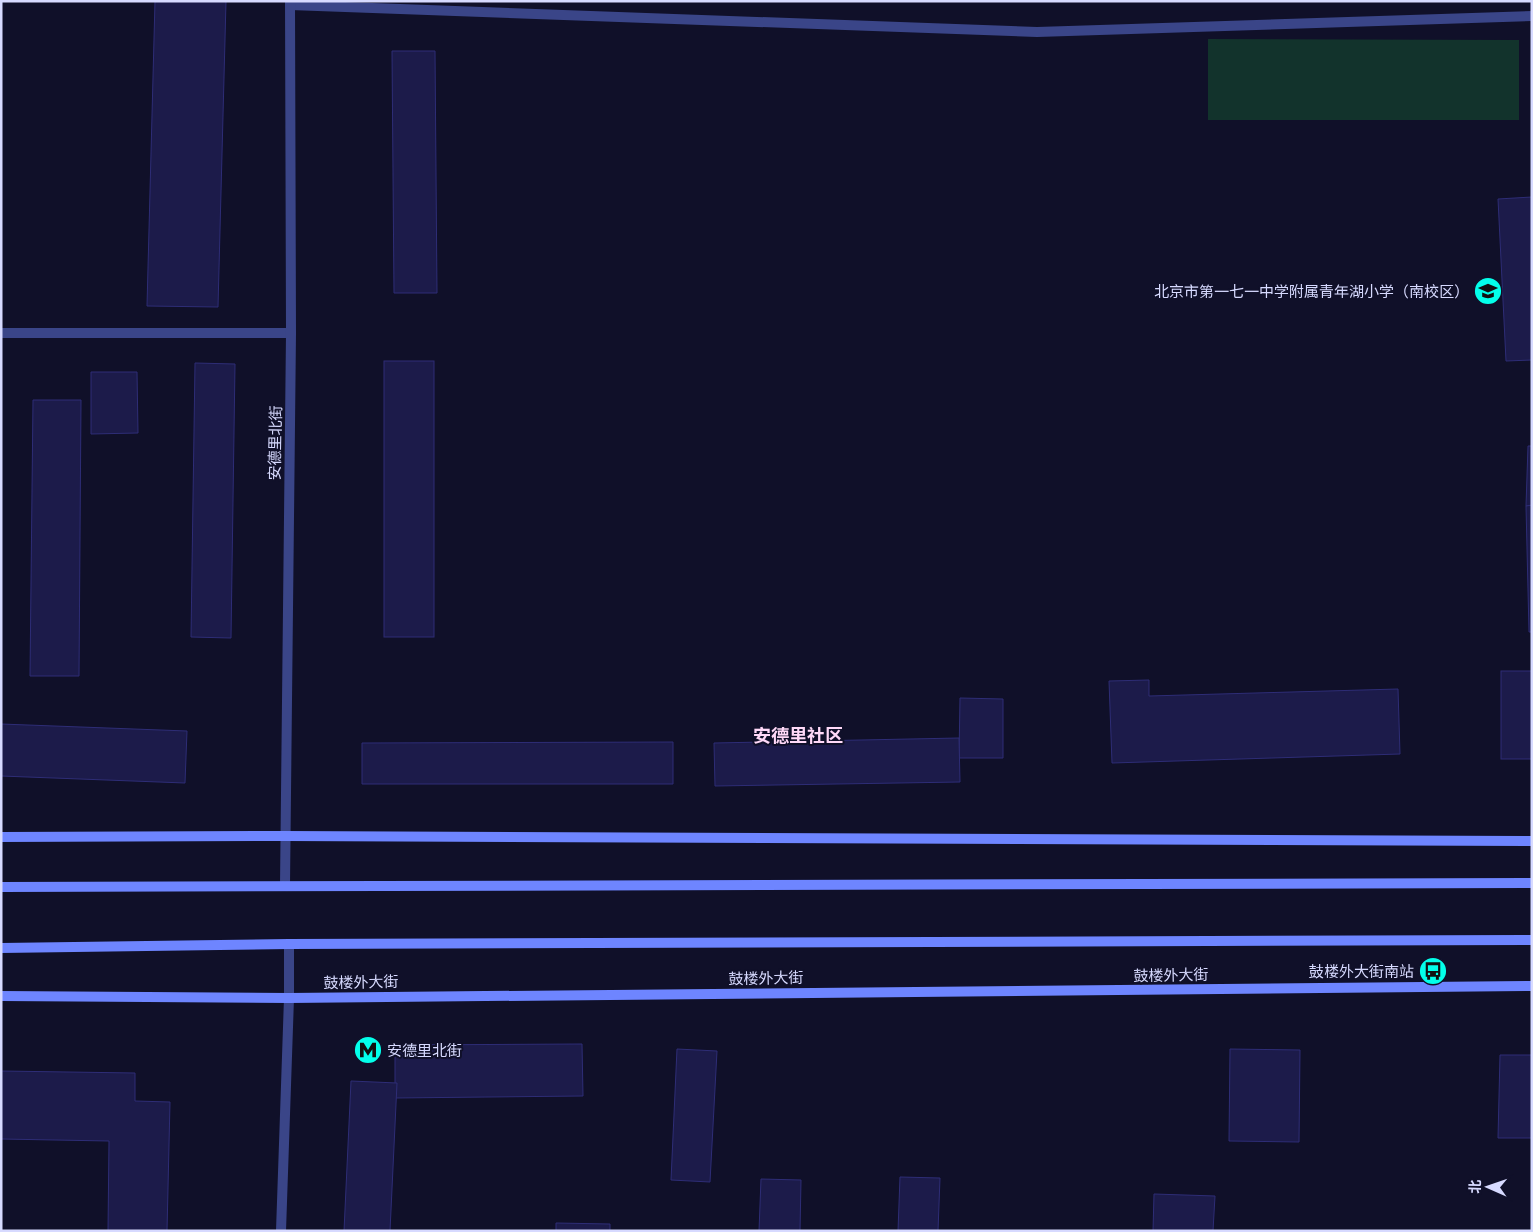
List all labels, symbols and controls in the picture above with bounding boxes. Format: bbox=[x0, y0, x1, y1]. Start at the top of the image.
school or university icon: 北京市第一七一中学附属青年湖小学（南校区） bbox=[1473, 276, 1503, 306]
place label: 北京市第一七一中学附属青年湖小学（南校区） bbox=[1154, 282, 1469, 301]
street label: 安德里北街 bbox=[265, 405, 285, 481]
district label: 安德里社区 bbox=[753, 725, 843, 747]
bus stop icon: 鼓楼外大街南站 bbox=[1418, 956, 1448, 986]
place label: 鼓楼外大街南站 bbox=[1309, 962, 1414, 981]
street label: 鼓楼外大街 bbox=[1133, 965, 1209, 985]
street label: 鼓楼外大街 bbox=[728, 968, 804, 988]
street label: 鼓楼外大街 bbox=[323, 972, 399, 992]
metro station icon: 安德里北街 bbox=[353, 1035, 383, 1065]
place label: 安德里北街 bbox=[387, 1041, 462, 1060]
north arrow bbox=[1463, 1162, 1513, 1212]
text: 北 bbox=[1466, 1179, 1484, 1194]

